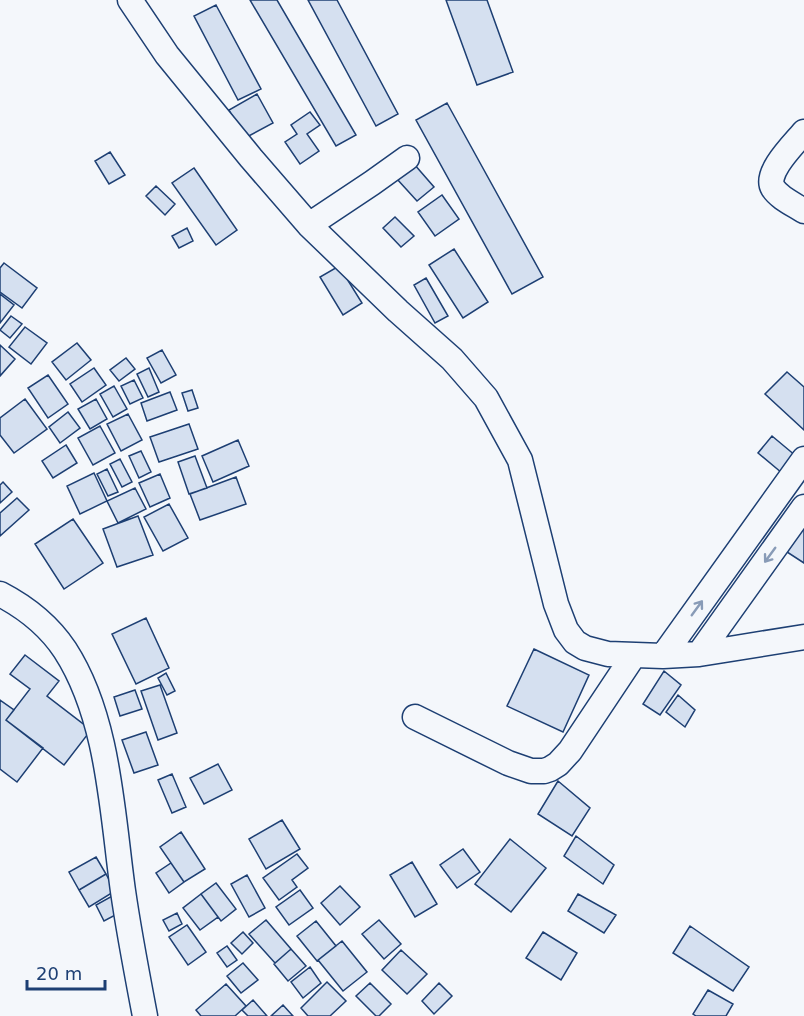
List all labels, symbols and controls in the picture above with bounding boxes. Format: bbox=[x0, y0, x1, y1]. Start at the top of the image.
one-way arrow bbox=[764, 546, 776, 562]
one-way arrow bbox=[691, 601, 703, 617]
scale bar bbox=[27, 953, 105, 991]
text: 20 m bbox=[36, 963, 82, 984]

